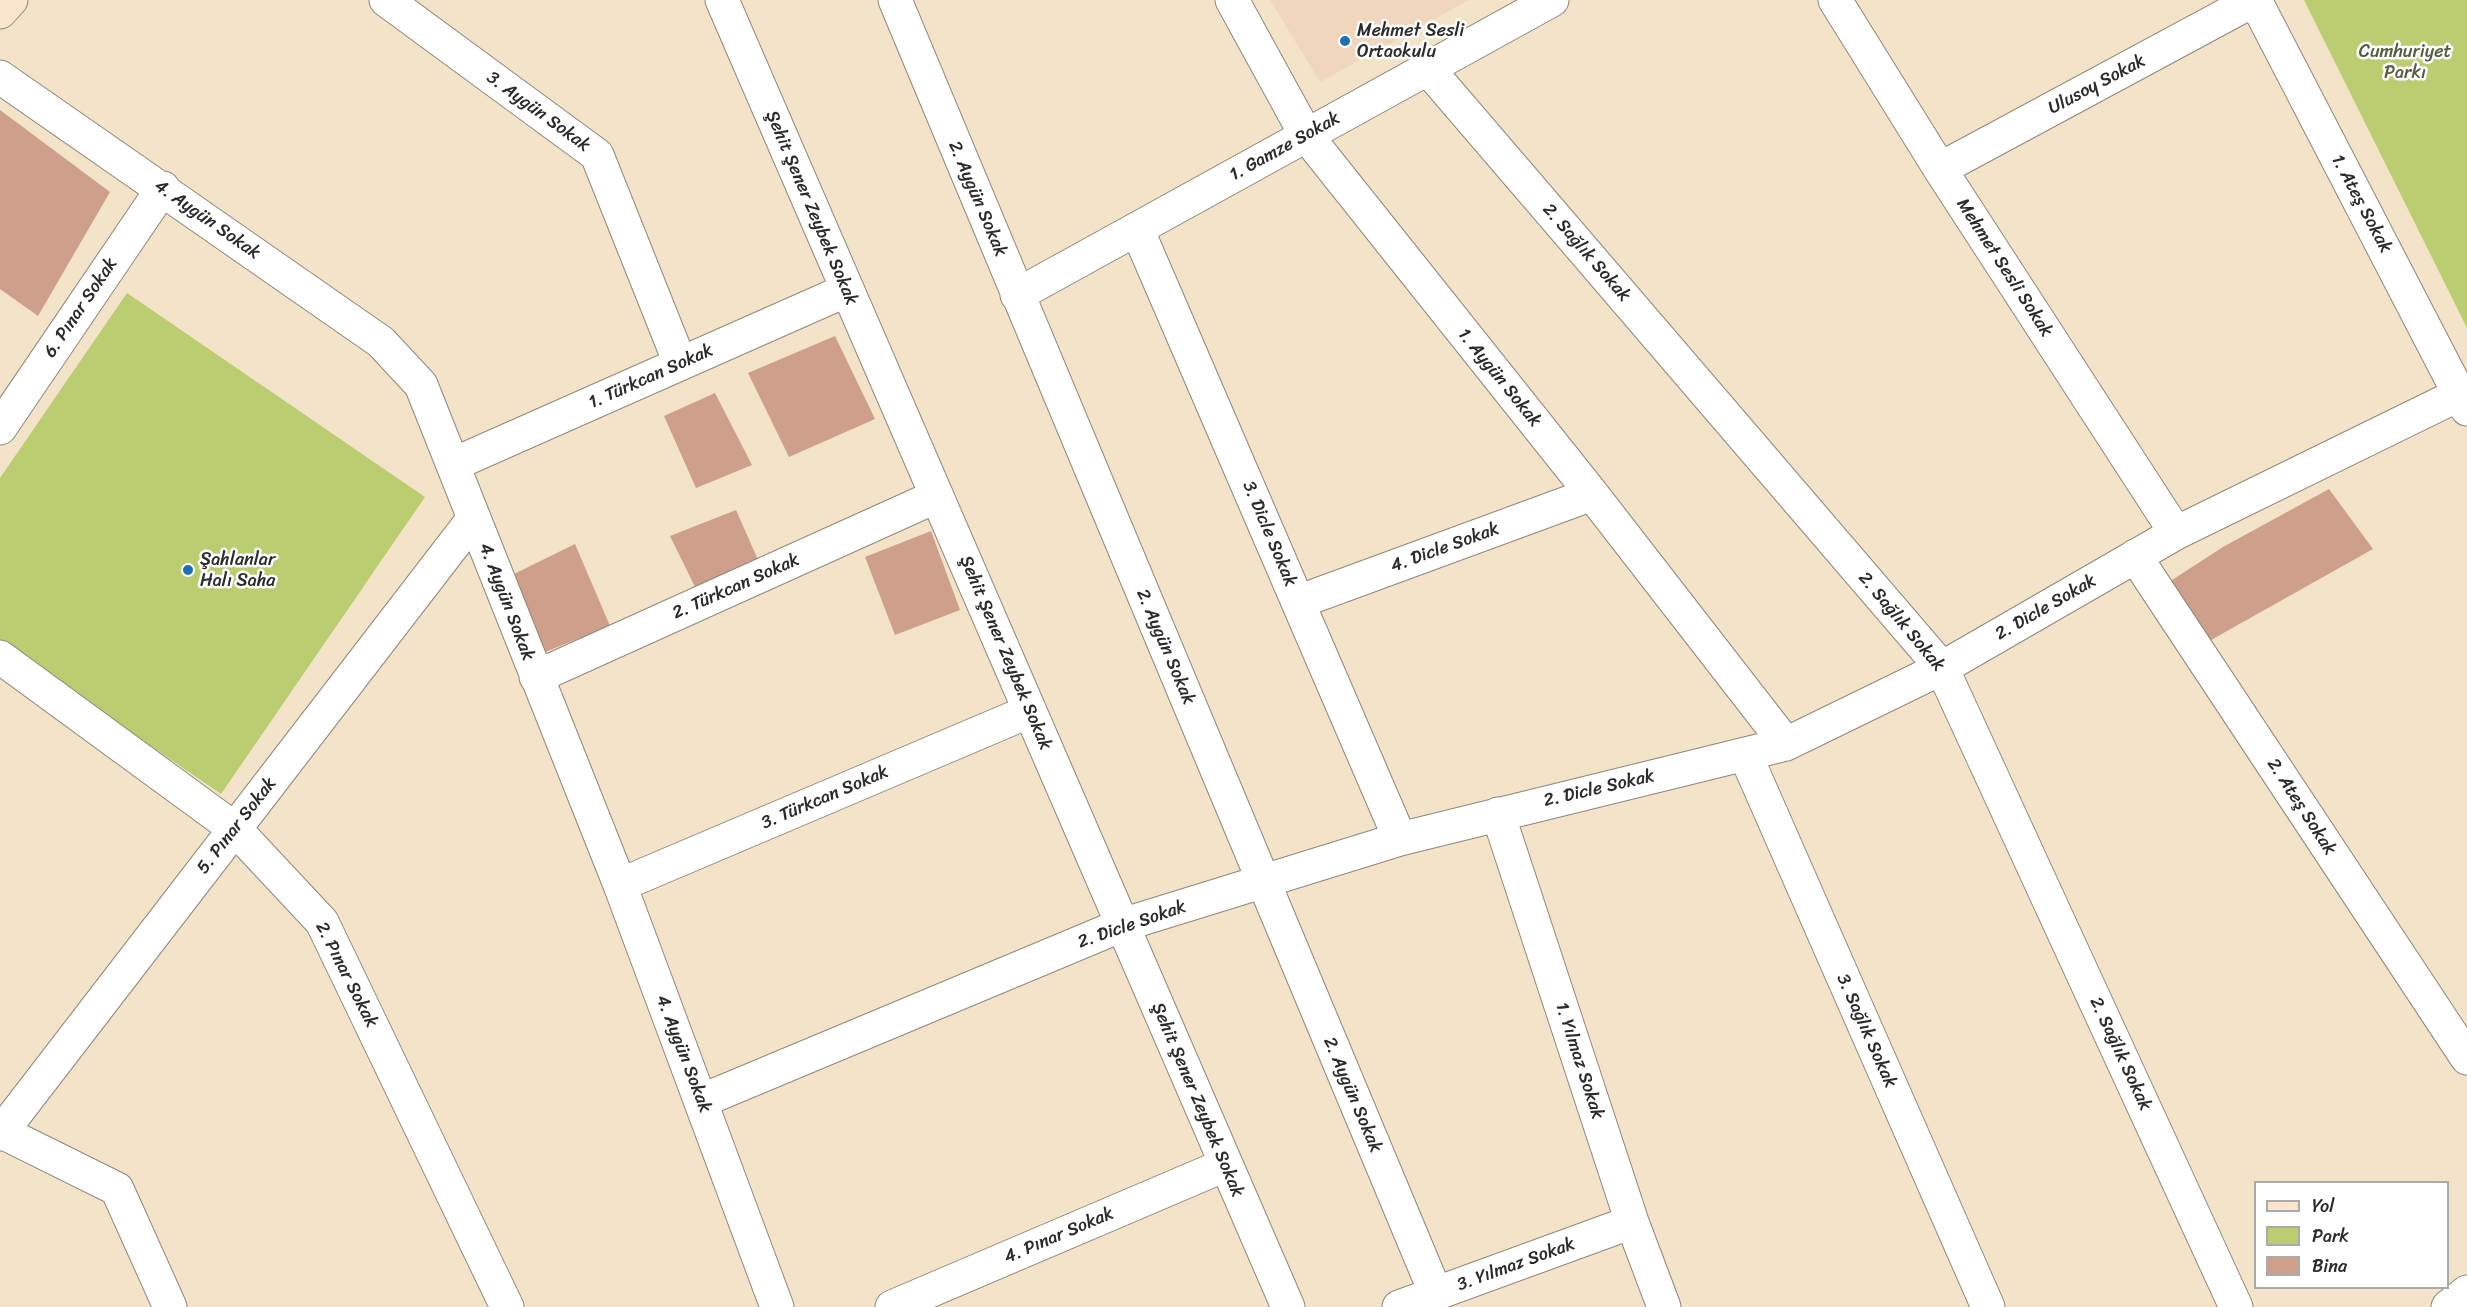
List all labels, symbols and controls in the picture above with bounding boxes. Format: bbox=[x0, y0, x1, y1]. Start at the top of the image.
place label: Mehmet Sesli Ortaokulu bbox=[1357, 20, 1464, 63]
marker: Mehmet Sesli Ortaokulu bbox=[1338, 34, 1352, 48]
park label: Cumhuriyet Parkı bbox=[2359, 41, 2451, 84]
street label: Ulusoy Sokak bbox=[2045, 50, 2149, 120]
street label: 3. Aygün Sokak bbox=[482, 67, 594, 157]
street label: Şehit Şener Zeybek Sokak bbox=[760, 108, 862, 308]
street label: 1. Gamze Sokak bbox=[1226, 108, 1344, 186]
street label: 2. Aygün Sokak bbox=[943, 138, 1011, 260]
street label: 1. Ateş Sokak bbox=[2326, 151, 2396, 257]
street label: 4. Aygün Sokak bbox=[150, 176, 264, 264]
street label: Mehmet Sesli Sokak bbox=[1951, 195, 2057, 341]
street label: 2. Sağlık Sokak bbox=[1538, 200, 1634, 306]
street label: 6. Pınar Sokak bbox=[40, 254, 122, 362]
street label: 1. Aygün Sokak bbox=[1453, 324, 1545, 432]
street label: 1. Türkcan Sokak bbox=[585, 340, 717, 414]
street label: 3. Dicle Sokak bbox=[1237, 478, 1301, 590]
street label: 4. Dicle Sokak bbox=[1388, 518, 1502, 578]
street label: 4. Aygün Sokak bbox=[474, 540, 538, 664]
place label: Şahlanlar Halı Saha bbox=[200, 549, 275, 592]
street label: 2. Türkcan Sokak bbox=[669, 549, 803, 625]
street label: Şehit Şener Zeybek Sokak bbox=[954, 553, 1056, 753]
marker: Şahlanlar Halı Saha bbox=[181, 563, 195, 577]
street label: 2. Sağlık Sokak bbox=[1853, 568, 1949, 676]
street label: 2. Dicle Sokak bbox=[1992, 570, 2100, 646]
street label: 2. Aygün Sokak bbox=[1131, 586, 1199, 708]
street label: 2. Ateş Sokak bbox=[2262, 755, 2340, 859]
street label: 3. Türkcan Sokak bbox=[758, 761, 892, 835]
street label: 2. Dicle Sokak bbox=[1542, 766, 1656, 812]
street label: 5. Pınar Sokak bbox=[193, 773, 281, 879]
street label: 2. Dicle Sokak bbox=[1075, 896, 1189, 954]
street label: 2. Pınar Sokak bbox=[310, 919, 382, 1031]
street label: 3. Sağlık Sokak bbox=[1831, 971, 1901, 1091]
street label: 4. Aygün Sokak bbox=[651, 992, 715, 1116]
street label: 2. Sağlık Sokak bbox=[2084, 994, 2156, 1114]
street label: Şehit Şener Zeybek Sokak bbox=[1146, 1000, 1248, 1200]
street label: 1. Yılmaz Sokak bbox=[1550, 1000, 1608, 1122]
street label: 2. Aygün Sokak bbox=[1318, 1034, 1386, 1156]
legend bbox=[2254, 1181, 2449, 1289]
text: Yol bbox=[2312, 1190, 2334, 1222]
street label: 4. Pınar Sokak bbox=[1001, 1203, 1117, 1269]
text: Park bbox=[2312, 1220, 2349, 1252]
street label: 3. Yılmaz Sokak bbox=[1454, 1234, 1578, 1296]
text: Bina bbox=[2312, 1250, 2347, 1282]

